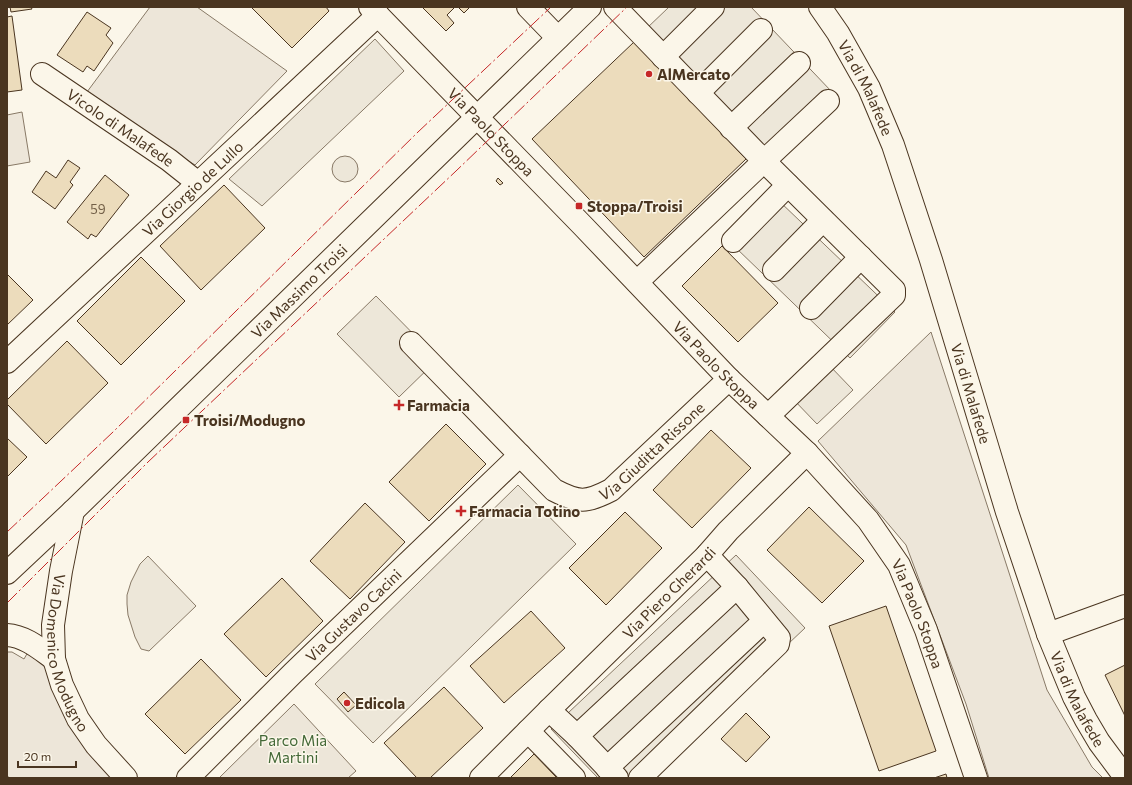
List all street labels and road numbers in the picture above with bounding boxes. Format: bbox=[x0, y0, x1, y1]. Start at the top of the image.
street label: Via di Malafede bbox=[835, 37, 897, 138]
street label: Via Paolo Stoppa bbox=[444, 84, 538, 180]
street label: Vicolo di Malafede bbox=[64, 85, 178, 170]
street label: Via Giorgio de Lullo bbox=[138, 137, 247, 240]
street label: Via Massimo Troisi bbox=[247, 240, 351, 342]
street label: Via Paolo Stoppa bbox=[669, 317, 764, 412]
street label: Via di Malafede bbox=[948, 341, 995, 446]
street label: Via Giuditta Rissone bbox=[596, 398, 708, 504]
street label: Via Piero Gherardi bbox=[619, 543, 719, 642]
street label: Via Paolo Stoppa bbox=[888, 555, 947, 671]
street label: Via Gustavo Cacini bbox=[302, 565, 405, 665]
street label: Via Domenico Modugno bbox=[43, 573, 93, 735]
street label: Via di Malafede bbox=[1047, 648, 1109, 750]

